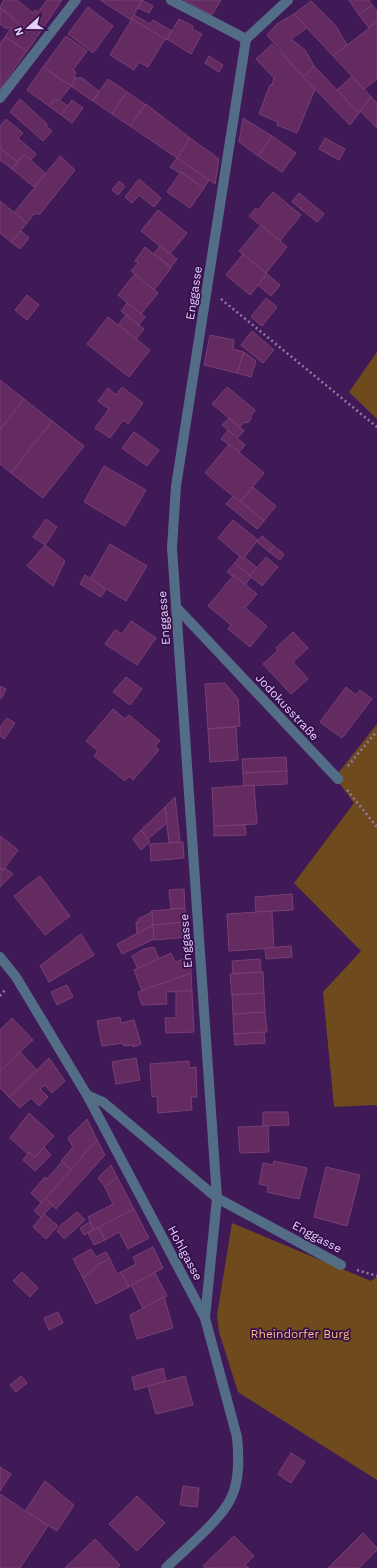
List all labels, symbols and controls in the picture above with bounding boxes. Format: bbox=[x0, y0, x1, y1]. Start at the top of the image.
north arrow bbox=[8, 8, 48, 48]
text: N bbox=[12, 25, 27, 38]
street label: Enggasse bbox=[183, 265, 205, 321]
street label: Enggasse bbox=[155, 590, 173, 646]
street label: Jodokusstraße bbox=[252, 671, 322, 743]
street label: Enggasse bbox=[177, 913, 195, 969]
street label: Enggasse bbox=[290, 1218, 344, 1256]
street label: Hohlgasse bbox=[165, 1223, 205, 1283]
park label: Rheindorfer Burg bbox=[251, 1327, 350, 1341]

